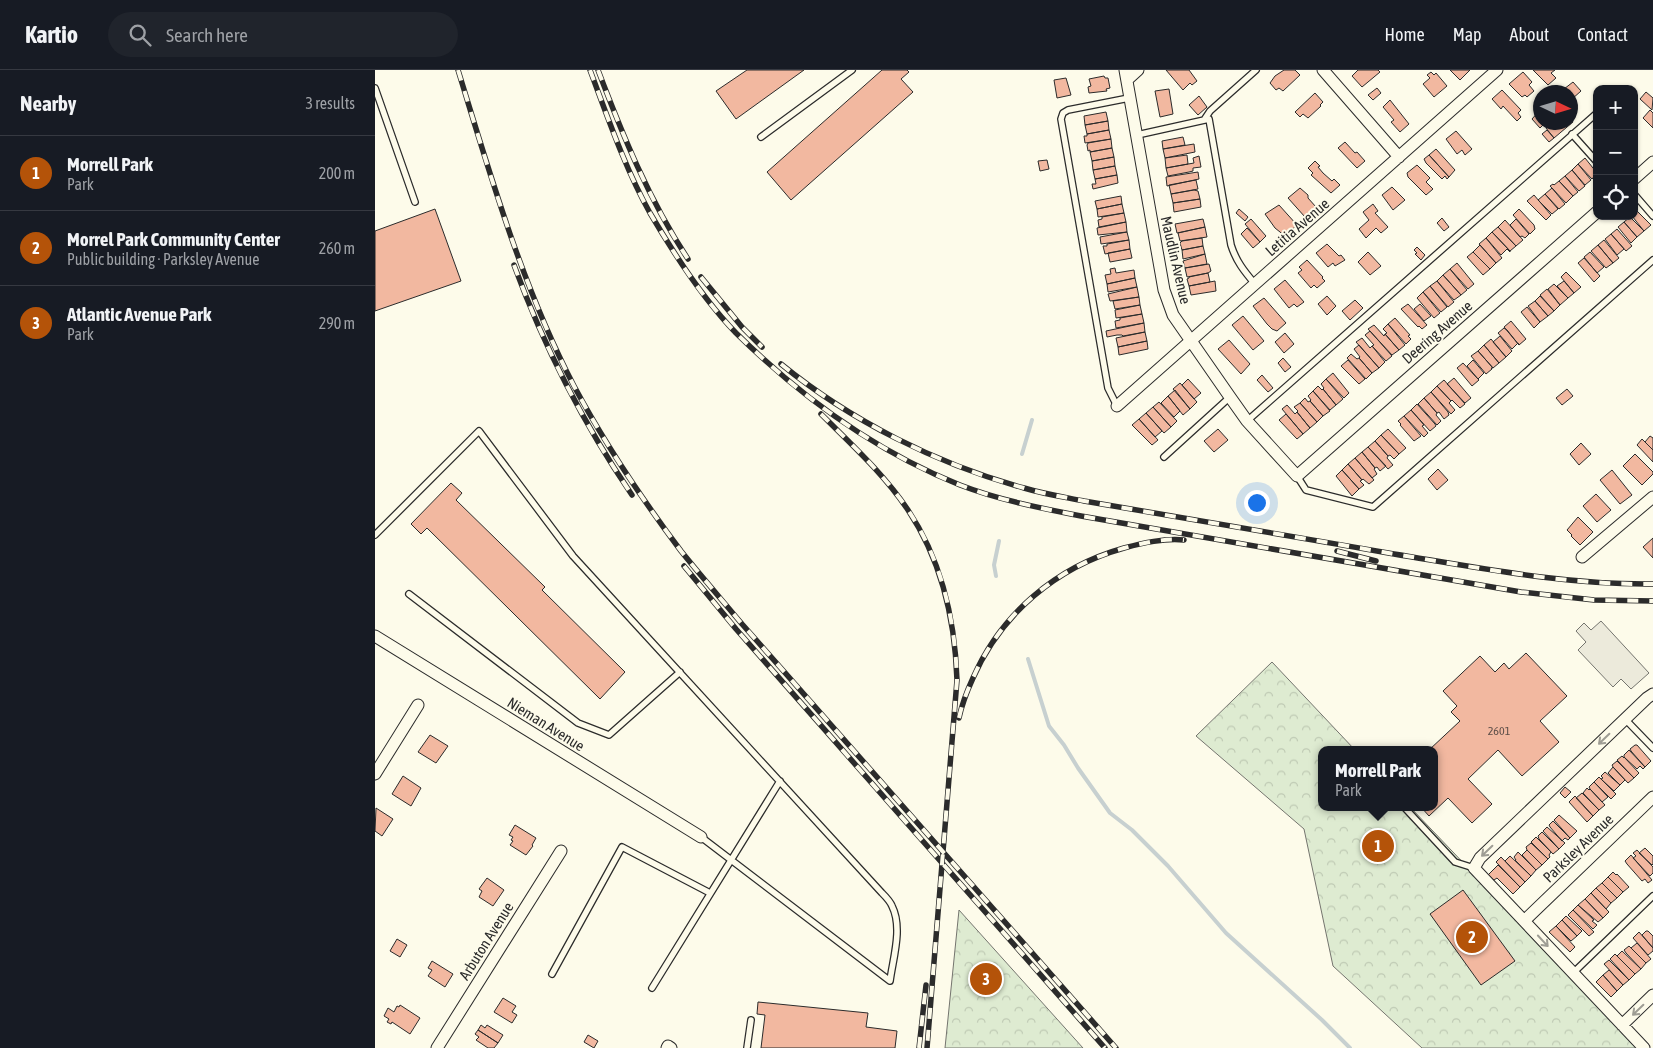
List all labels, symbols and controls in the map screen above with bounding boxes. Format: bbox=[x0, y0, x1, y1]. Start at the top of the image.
search box bbox=[108, 12, 458, 57]
text: Kartio bbox=[25, 21, 78, 48]
icon: search bbox=[126, 21, 154, 49]
text: Search here bbox=[166, 24, 248, 46]
text: Home bbox=[1385, 24, 1425, 45]
text: Map bbox=[1453, 24, 1482, 45]
text: About bbox=[1510, 24, 1549, 45]
text: Contact bbox=[1577, 24, 1628, 45]
north arrow bbox=[1533, 85, 1578, 130]
map controls bbox=[1593, 85, 1638, 220]
button: + bbox=[1593, 85, 1638, 130]
text: Nearby bbox=[20, 91, 76, 115]
text: 3 results bbox=[305, 94, 355, 112]
button: − bbox=[1593, 130, 1638, 175]
text: Morrell Park bbox=[67, 153, 153, 175]
text: 1 bbox=[32, 164, 40, 182]
text: 200 m bbox=[319, 164, 355, 182]
text: Park bbox=[67, 175, 94, 193]
button: locate bbox=[1593, 175, 1638, 220]
street label: Letitia Avenue bbox=[1262, 195, 1332, 259]
street label: Maudlin Avenue bbox=[1158, 214, 1194, 306]
text: Morrel Park Community Center bbox=[67, 228, 280, 250]
text: 2 bbox=[32, 239, 40, 257]
text: 260 m bbox=[319, 239, 355, 257]
text: Public building · Parksley Avenue bbox=[67, 250, 260, 268]
street label: Deering Avenue bbox=[1399, 297, 1476, 367]
text: Atlantic Avenue Park bbox=[67, 303, 211, 325]
text: 3 bbox=[32, 314, 40, 332]
text: 290 m bbox=[319, 314, 355, 332]
text: Park bbox=[67, 325, 94, 343]
your location bbox=[1244, 490, 1270, 516]
street label: Nieman Avenue bbox=[504, 694, 588, 755]
house number: 2601 bbox=[1488, 724, 1511, 738]
one-way arrow bbox=[1598, 733, 1611, 745]
popup bbox=[1318, 746, 1438, 811]
text: Morrell Park bbox=[1335, 759, 1421, 781]
text: Park bbox=[1335, 781, 1362, 799]
street label: Parksley Avenue bbox=[1540, 810, 1617, 886]
pin: 1 bbox=[1362, 827, 1394, 865]
one-way arrow bbox=[1481, 845, 1494, 857]
street label: Arbuton Avenue bbox=[455, 899, 517, 983]
pin: 2 bbox=[1456, 918, 1488, 956]
one-way arrow bbox=[1537, 935, 1549, 948]
pin: 3 bbox=[970, 960, 1002, 998]
one-way arrow bbox=[1631, 1004, 1644, 1016]

